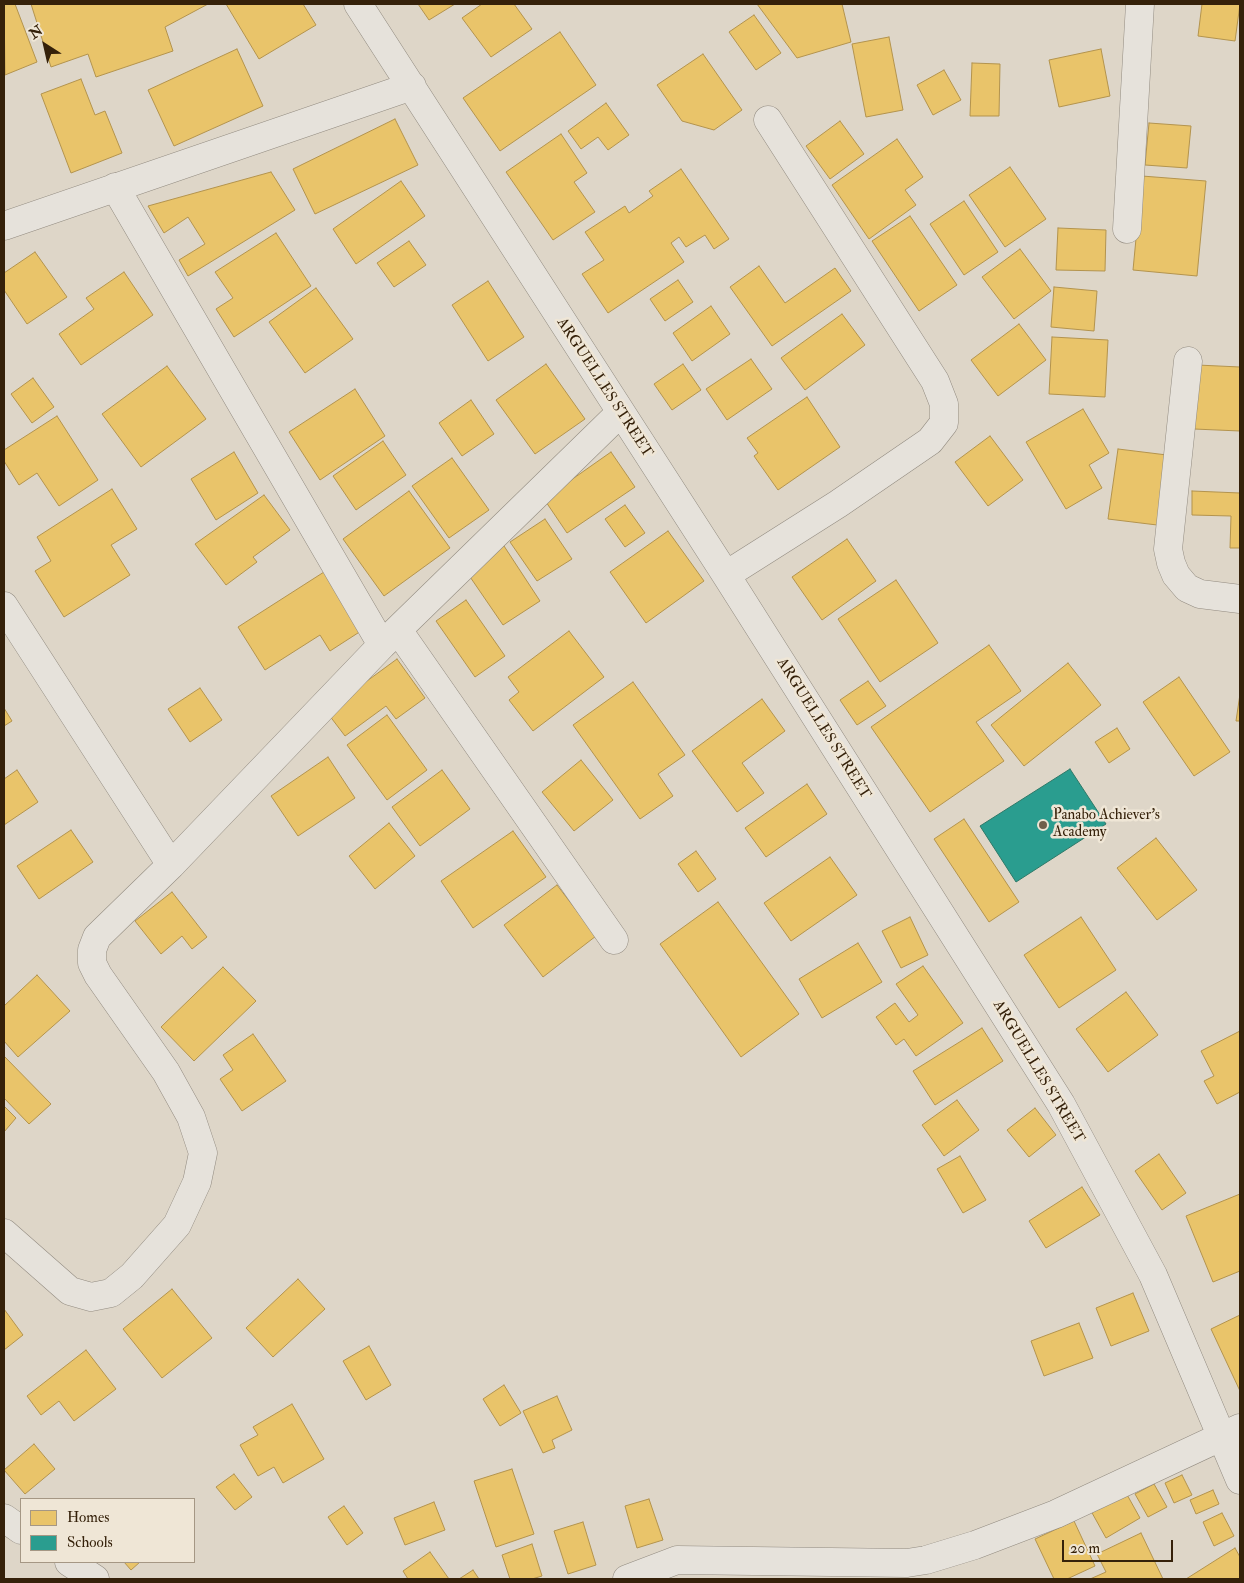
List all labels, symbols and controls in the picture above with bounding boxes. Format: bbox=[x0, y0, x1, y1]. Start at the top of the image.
north arrow bbox=[20, 20, 70, 70]
text: N bbox=[26, 22, 46, 43]
street label: ARGUELLES STREET bbox=[552, 315, 656, 461]
street label: ARGUELLES STREET bbox=[772, 655, 874, 803]
place label: Panabo Achiever's Academy bbox=[1053, 807, 1160, 842]
marker: Panabo Achiever's Academy bbox=[1037, 819, 1049, 831]
street label: ARGUELLES STREET bbox=[988, 998, 1088, 1146]
legend bbox=[20, 1498, 195, 1563]
text: Homes bbox=[67, 1508, 109, 1527]
scale bar bbox=[1064, 1530, 1175, 1562]
text: Schools bbox=[67, 1533, 113, 1552]
text: 20 m bbox=[1070, 1539, 1100, 1558]

